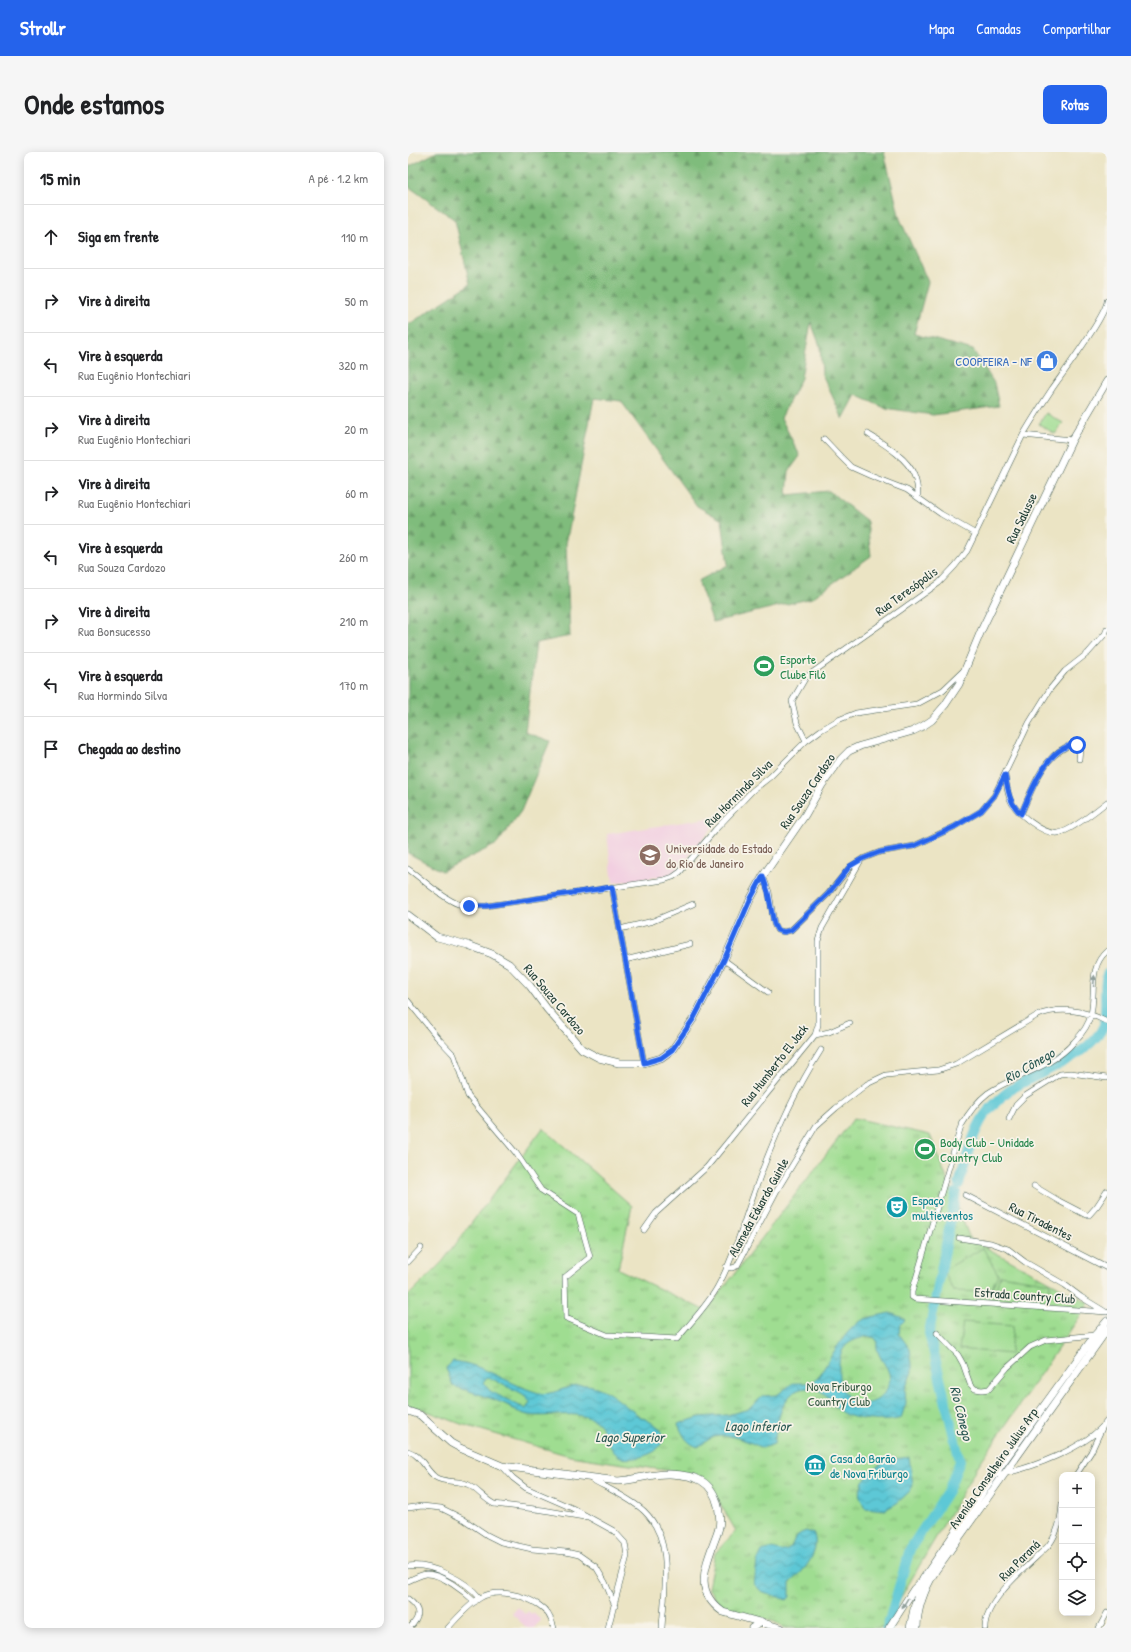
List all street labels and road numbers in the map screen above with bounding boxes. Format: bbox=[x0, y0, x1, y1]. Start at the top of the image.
street label: Rua Salusse bbox=[1001, 490, 1041, 546]
street label: Rua Teresópolis bbox=[871, 562, 941, 620]
street label: Rua Souza Cardozo bbox=[775, 750, 839, 832]
street label: Rua Hormindo Silva bbox=[700, 755, 776, 831]
street label: Rua Souza Cardozo bbox=[520, 960, 590, 1038]
street label: Rua Humberto El Jack bbox=[736, 1020, 812, 1110]
street label: Alameda Eduardo Guinle bbox=[723, 1154, 793, 1260]
street label: Rua Tiradentes bbox=[1006, 1197, 1076, 1245]
street label: Estrada Country Club bbox=[974, 1282, 1076, 1308]
street label: Avenida Conselheiro Julius Arp bbox=[944, 1404, 1042, 1532]
street label: Rua Paraná bbox=[994, 1535, 1044, 1585]

